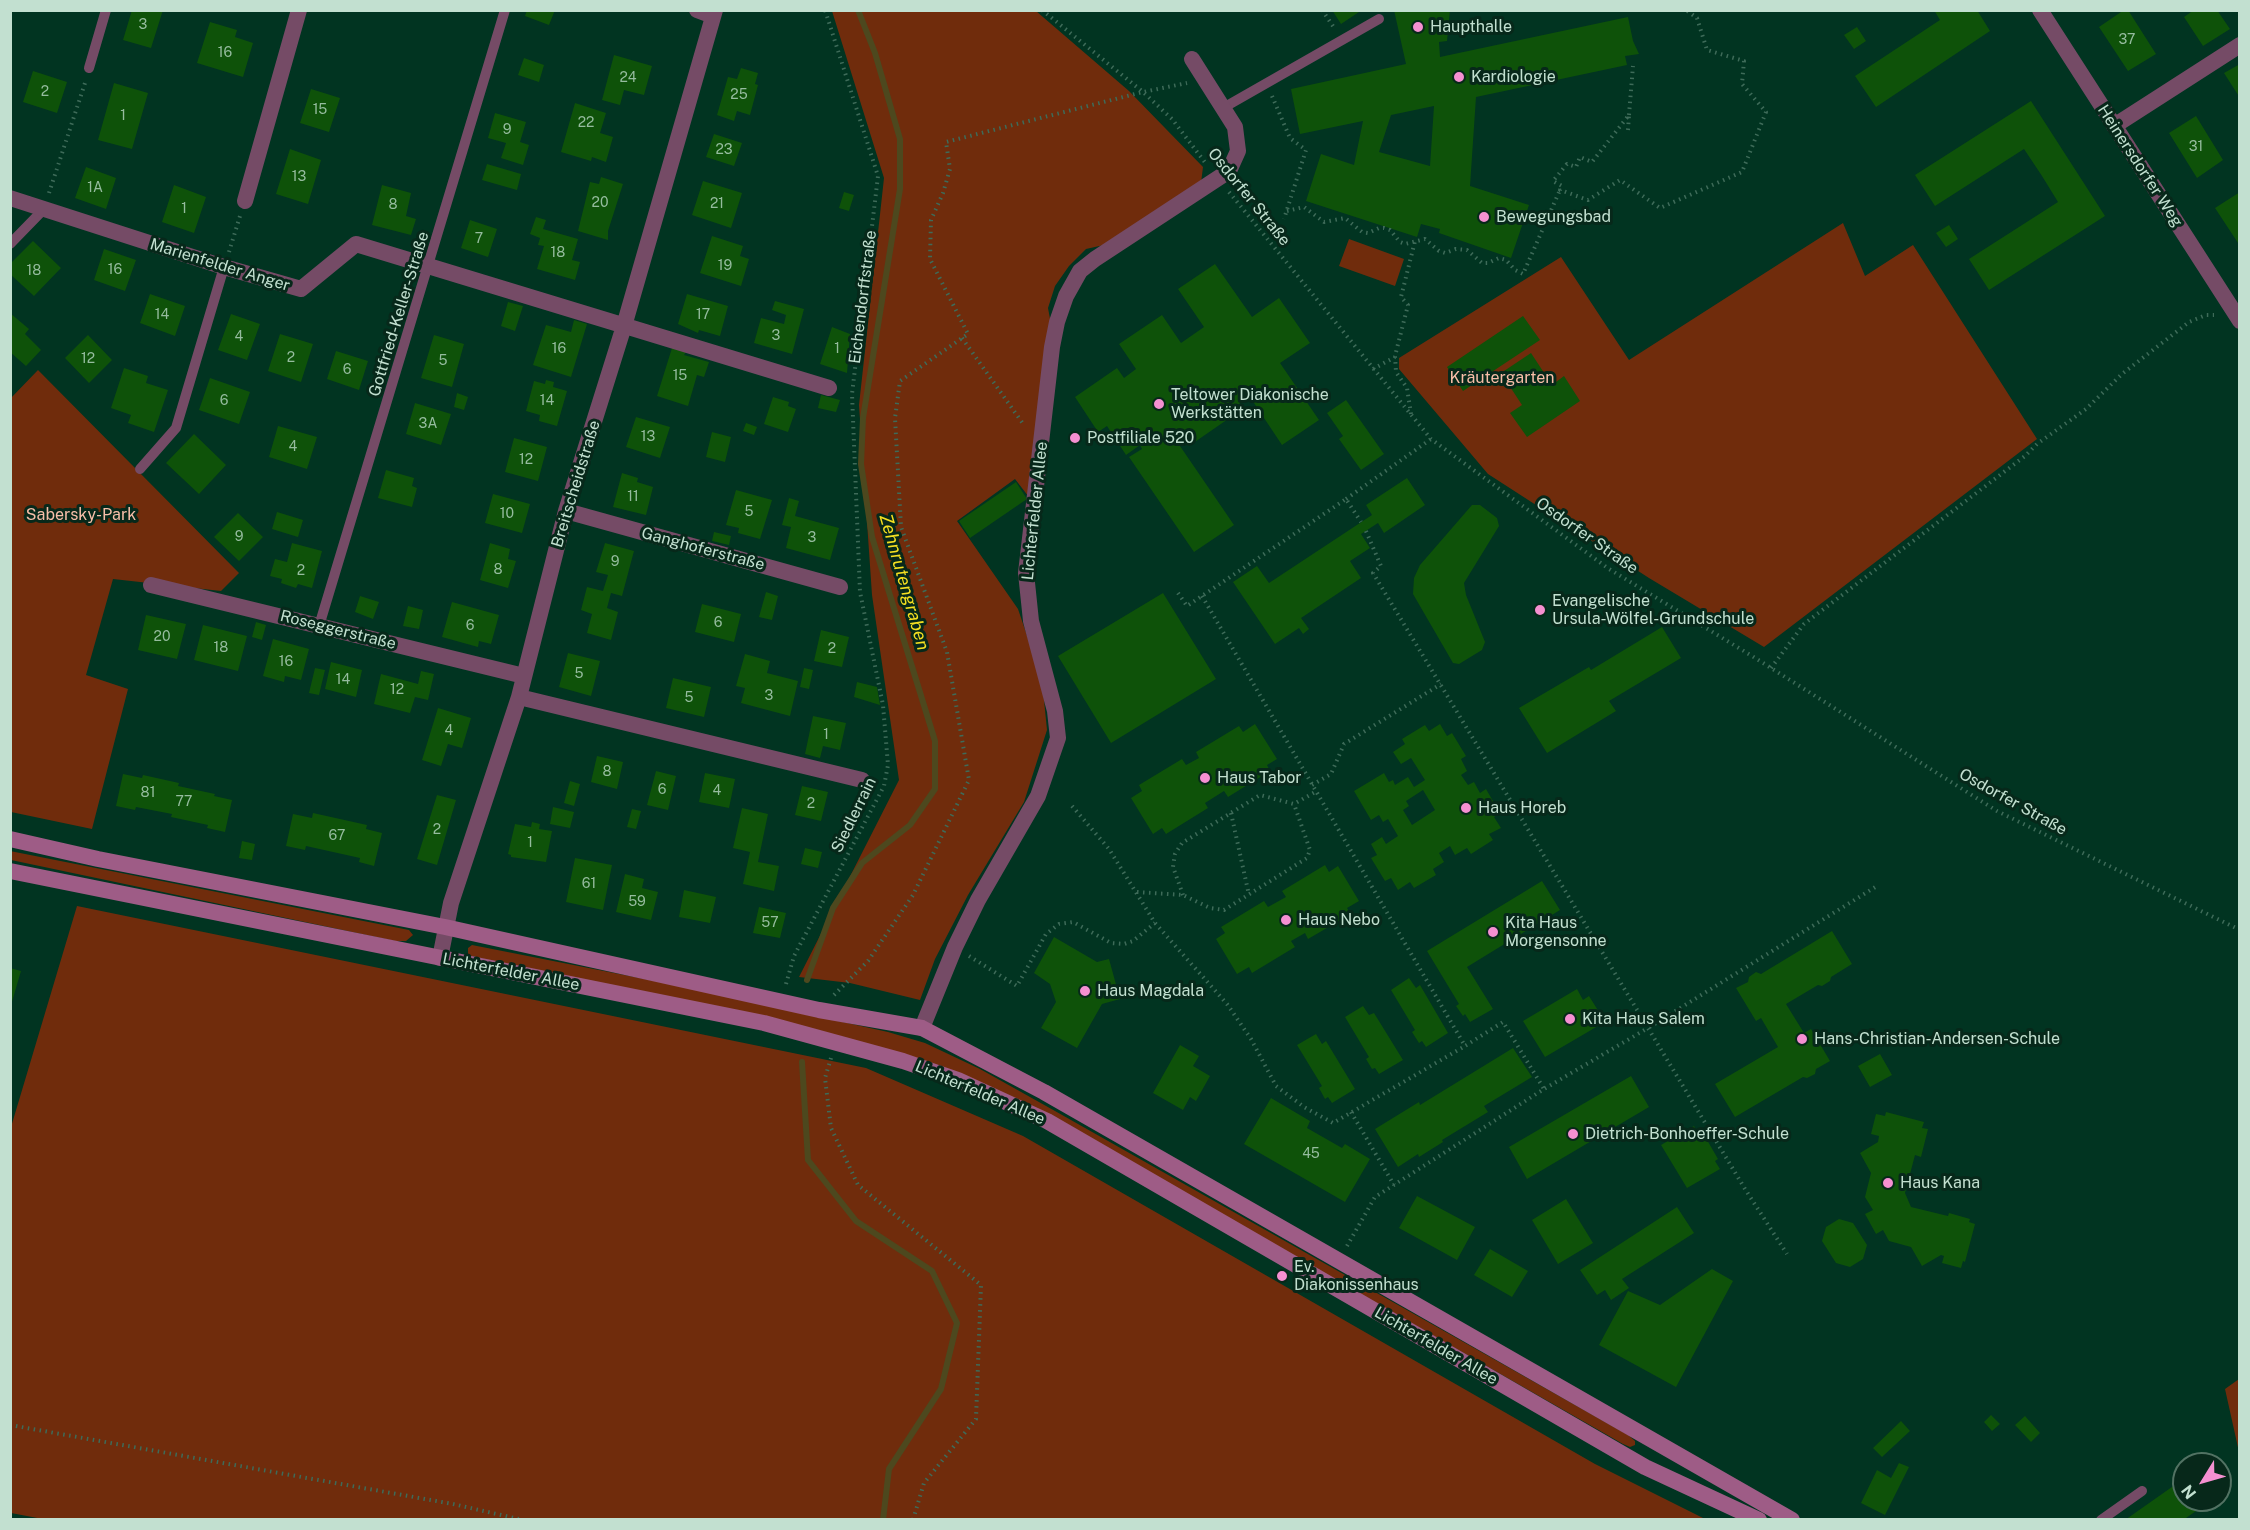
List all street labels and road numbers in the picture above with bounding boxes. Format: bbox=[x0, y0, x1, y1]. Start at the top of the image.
street label: Heinersdorfer Weg bbox=[2093, 101, 2187, 231]
street label: Osdorfer Straße bbox=[1204, 144, 1294, 250]
street label: Gottfried-Keller-Straße bbox=[365, 229, 433, 399]
street label: Eichendorffstraße bbox=[845, 229, 881, 365]
street label: Marienfelder Anger bbox=[148, 235, 292, 295]
street label: Breitscheidstraße bbox=[548, 418, 604, 550]
street label: Lichterfelder Allee bbox=[1018, 441, 1052, 581]
street label: Osdorfer Straße bbox=[1532, 494, 1642, 578]
street label: Ganghoferstraße bbox=[639, 523, 767, 575]
street label: Roseggerstraße bbox=[278, 606, 398, 654]
street label: Osdorfer Straße bbox=[1956, 764, 2070, 840]
street label: Siedlerrain bbox=[828, 774, 880, 856]
street label: Lichterfelder Allee bbox=[441, 949, 581, 995]
street label: Lichterfelder Allee bbox=[912, 1057, 1048, 1129]
street label: Lichterfelder Allee bbox=[1371, 1303, 1501, 1389]

